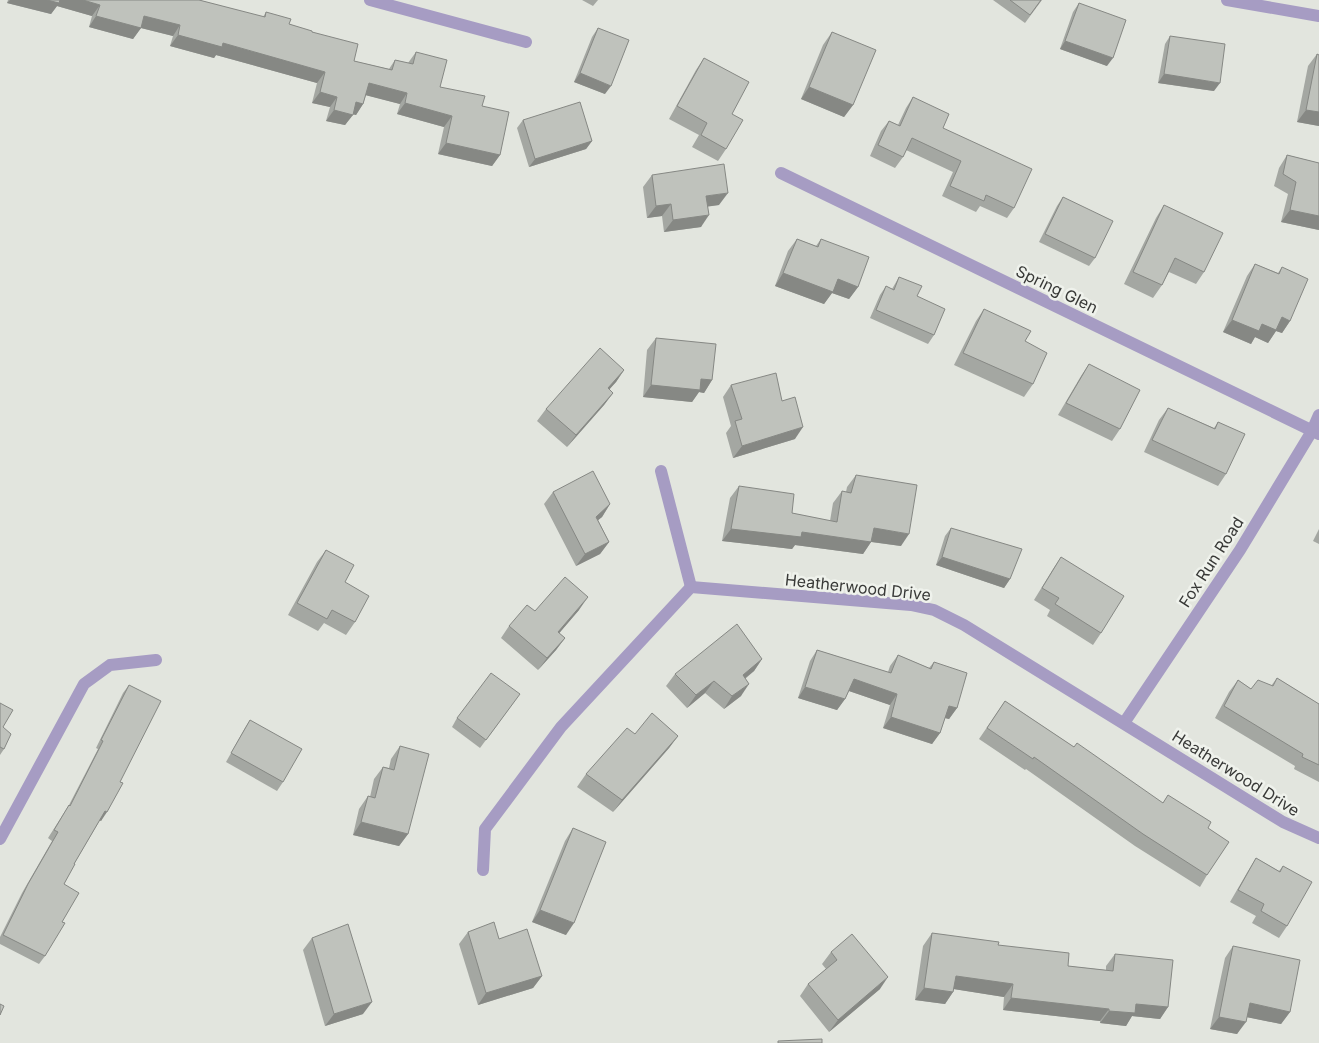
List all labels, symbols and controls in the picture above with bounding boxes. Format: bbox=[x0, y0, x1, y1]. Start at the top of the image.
street label: Spring Glen bbox=[1013, 261, 1101, 317]
street label: Fox Run Road bbox=[1174, 513, 1248, 611]
street label: Heatherwood Drive bbox=[784, 569, 932, 605]
street label: Heatherwood Drive bbox=[1169, 726, 1303, 820]

